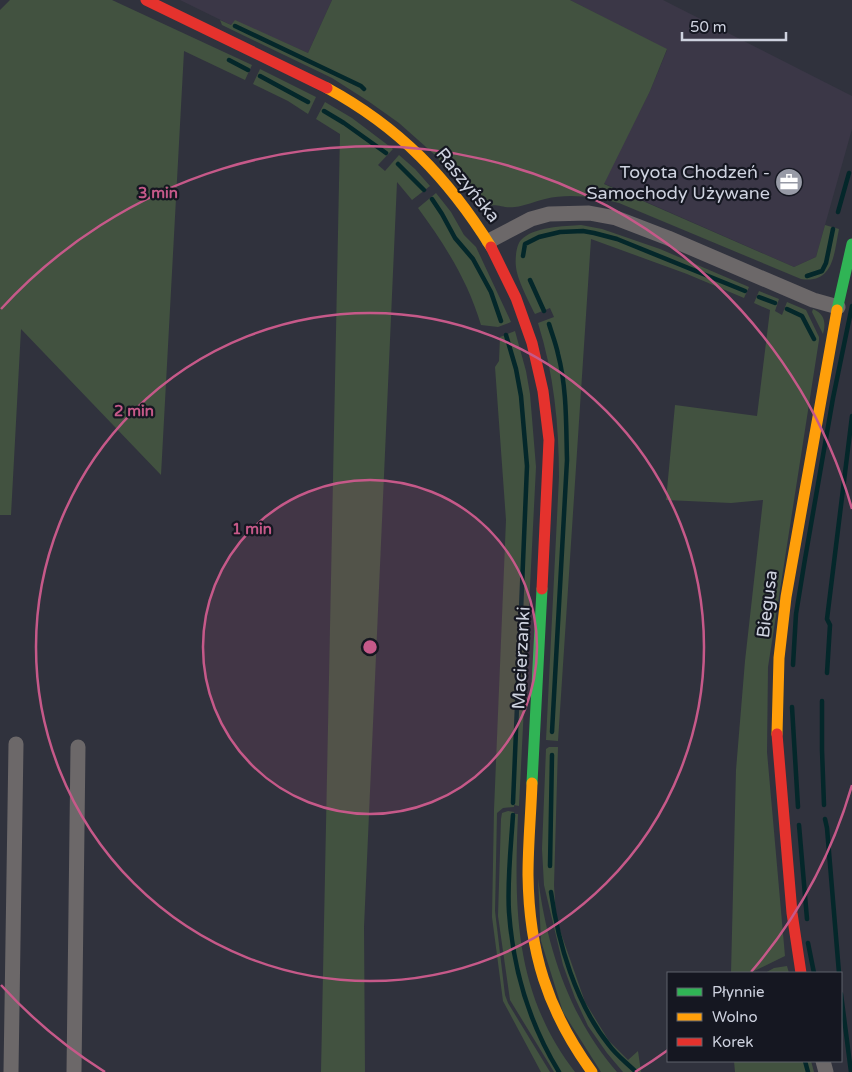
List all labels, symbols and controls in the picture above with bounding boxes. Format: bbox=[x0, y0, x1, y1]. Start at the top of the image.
scale bar bbox=[682, 10, 786, 42]
text: 50 m bbox=[690, 18, 727, 36]
street label: Raszyńska bbox=[431, 143, 505, 227]
place label: Toyota Chodzeń - Samochody Używane bbox=[586, 161, 770, 204]
office icon: Toyota Chodzeń - Samochody Używane bbox=[774, 167, 804, 197]
text: 3 min bbox=[138, 184, 178, 202]
text: 2 min bbox=[114, 402, 154, 420]
text: 1 min bbox=[232, 520, 272, 538]
street label: Biegusa bbox=[752, 569, 782, 639]
street label: Macierzanki bbox=[507, 606, 535, 710]
centre of rings bbox=[361, 638, 379, 656]
legend bbox=[667, 972, 842, 1062]
text: Płynnie bbox=[712, 983, 765, 1001]
text: Wolno bbox=[712, 1008, 758, 1026]
text: Korek bbox=[712, 1033, 753, 1051]

